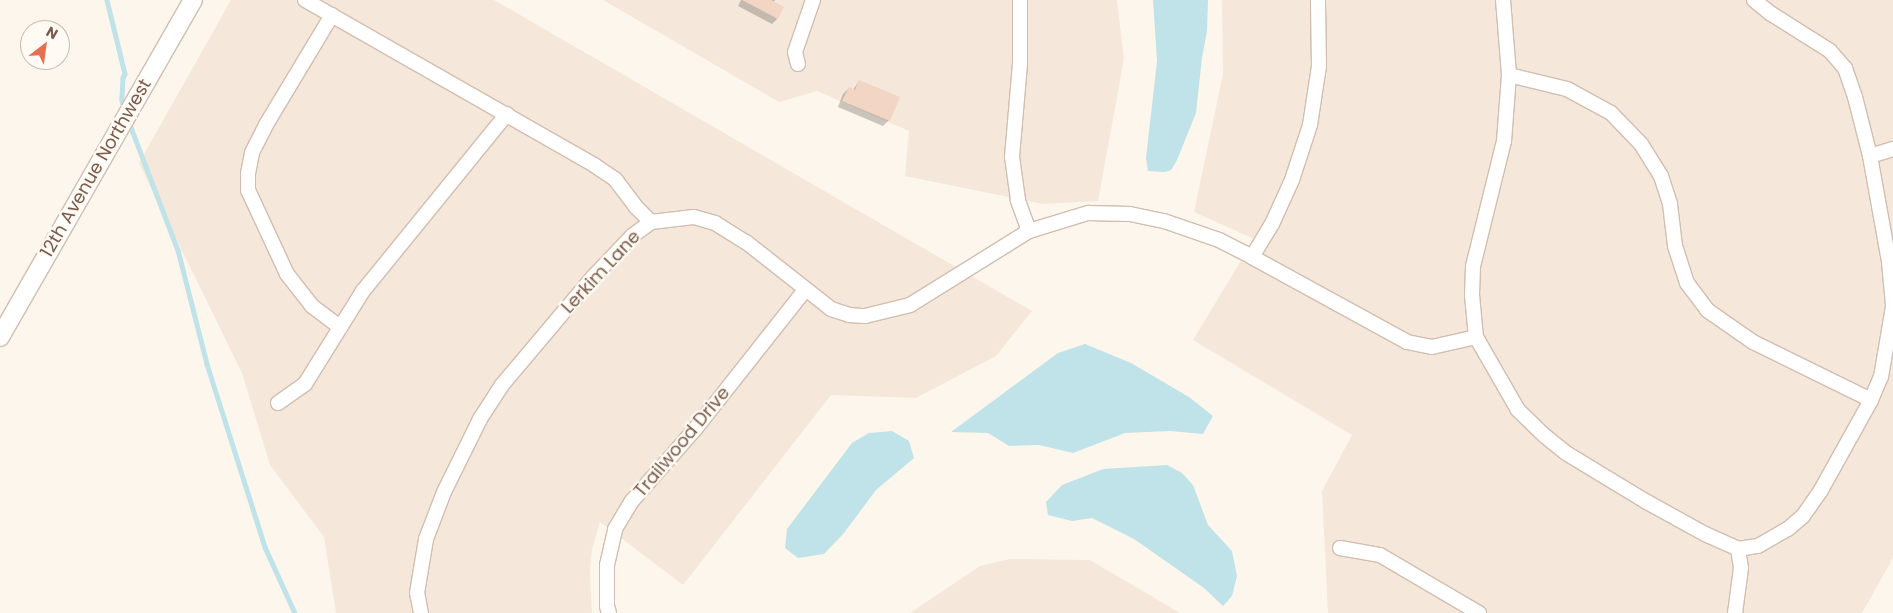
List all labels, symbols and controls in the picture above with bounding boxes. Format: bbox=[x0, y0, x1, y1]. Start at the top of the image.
north arrow bbox=[20, 20, 70, 70]
text: N bbox=[42, 22, 62, 44]
street label: 12th Avenue Northwest bbox=[36, 75, 156, 261]
street label: Lerkim Lane bbox=[557, 226, 645, 318]
street label: Trailwood Drive bbox=[630, 382, 734, 502]

